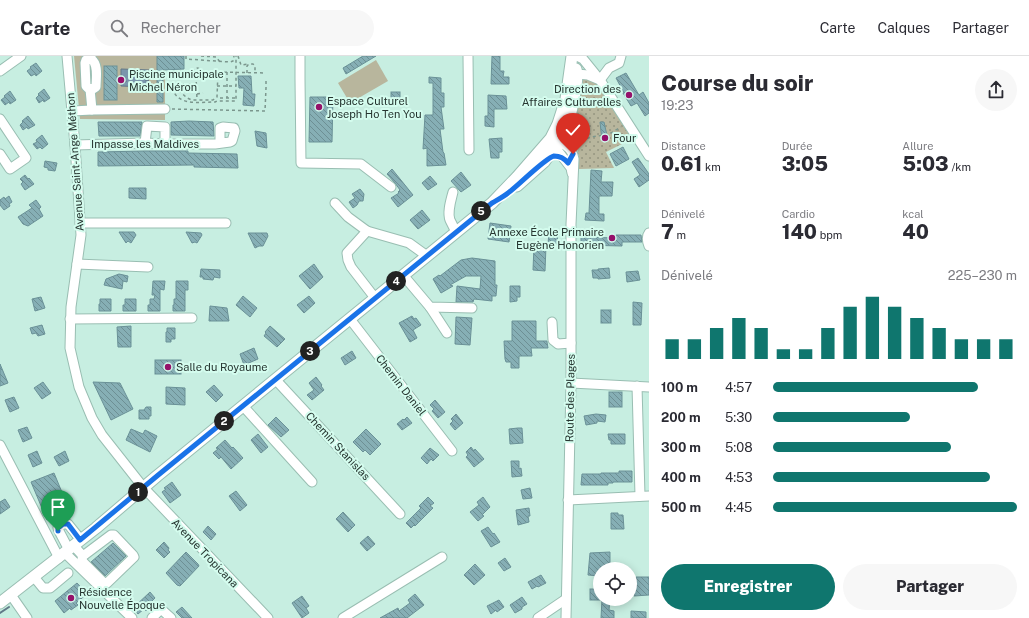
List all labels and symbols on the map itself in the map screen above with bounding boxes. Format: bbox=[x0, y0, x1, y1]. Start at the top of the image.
place label: Piscine municipale Michel Néron bbox=[129, 68, 224, 93]
marker: Piscine municipale Michel Néron bbox=[116, 75, 126, 85]
place label: Direction des Affaires Culturelles bbox=[522, 83, 621, 108]
marker: Direction des Affaires Culturelles bbox=[624, 90, 634, 100]
street label: Avenue Saint-Ange Méthon bbox=[64, 92, 86, 232]
place label: Espace Culturel Joseph Ho Ten You bbox=[327, 95, 422, 120]
marker: Espace Culturel Joseph Ho Ten You bbox=[314, 102, 324, 112]
pin bbox=[556, 113, 590, 154]
place label: Four bbox=[613, 132, 636, 144]
marker: Four bbox=[600, 133, 610, 143]
street label: Impasse les Maldives bbox=[91, 138, 199, 150]
pin: 5 bbox=[471, 201, 491, 221]
place label: Annexe École Primaire Eugène Honorien bbox=[489, 225, 604, 251]
marker: Annexe École Primaire Eugène Honorien bbox=[607, 233, 617, 243]
pin: 4 bbox=[386, 271, 406, 291]
pin: 3 bbox=[300, 341, 320, 361]
street label: Chemin Daniel bbox=[374, 352, 428, 418]
street label: Route des Plages bbox=[563, 353, 577, 442]
place label: Salle du Royaume bbox=[176, 361, 267, 373]
marker: Salle du Royaume bbox=[163, 362, 173, 372]
street label: Chemin Stanislas bbox=[303, 410, 373, 483]
pin: 2 bbox=[214, 411, 234, 431]
pin: 1 bbox=[128, 482, 148, 502]
pin bbox=[41, 490, 75, 531]
street label: Avenue Tropicana bbox=[169, 516, 241, 590]
place label: Résidence Nouvelle Époque bbox=[79, 586, 165, 611]
marker: Résidence Nouvelle Époque bbox=[66, 593, 76, 603]

